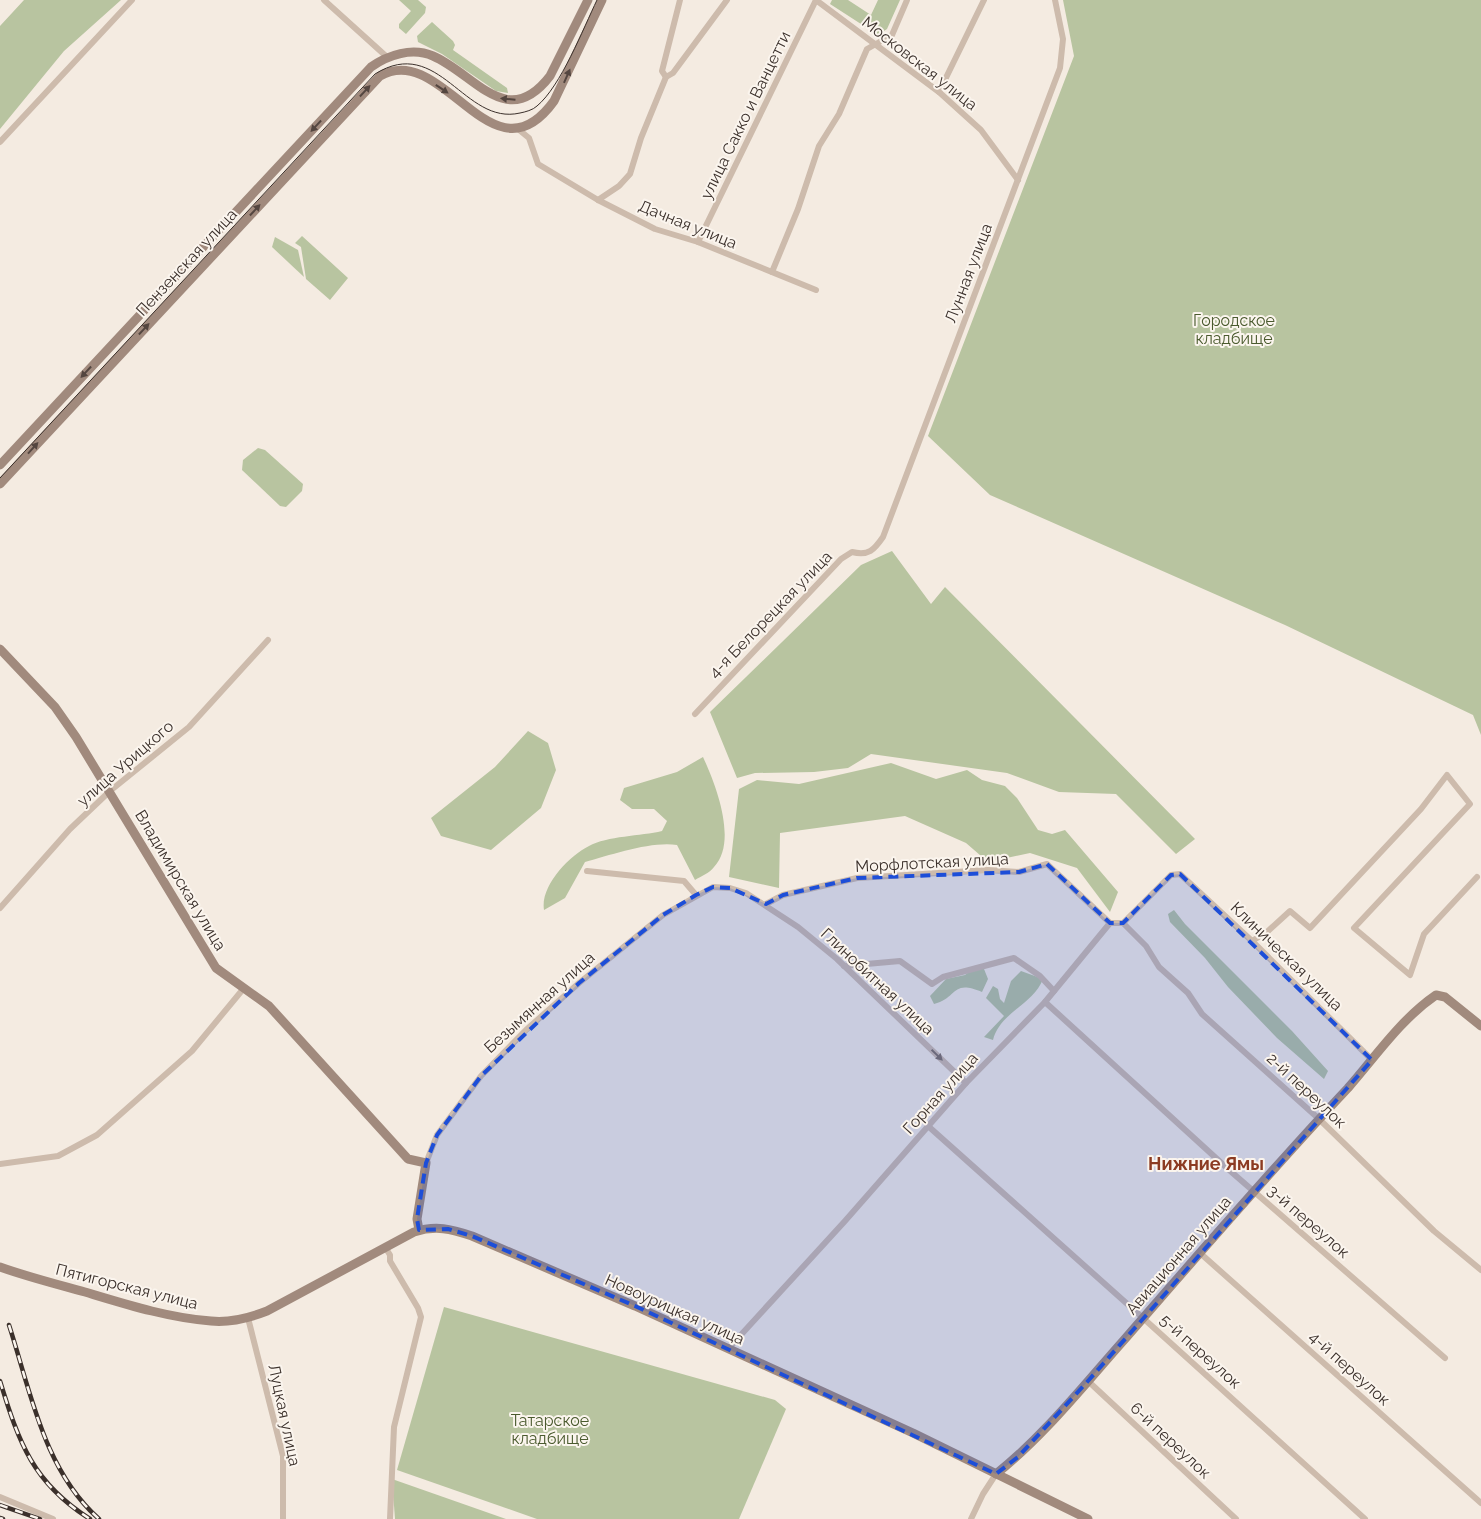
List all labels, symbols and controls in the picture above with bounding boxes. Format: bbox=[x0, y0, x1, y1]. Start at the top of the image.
street label: Московская улица bbox=[858, 12, 981, 114]
street label: улица Сакко и Ванцетти bbox=[696, 28, 794, 202]
one-way arrow bbox=[563, 69, 571, 83]
one-way arrow bbox=[436, 84, 449, 94]
one-way arrow bbox=[359, 85, 371, 97]
one-way arrow bbox=[499, 94, 515, 102]
one-way arrow bbox=[310, 119, 322, 131]
street label: Дачная улица bbox=[636, 196, 740, 253]
street label: Пензенская улица bbox=[132, 205, 241, 320]
one-way arrow bbox=[249, 205, 261, 217]
street label: Лунная улица bbox=[941, 221, 996, 326]
park label: Городское кладбище bbox=[1193, 311, 1275, 348]
one-way arrow bbox=[138, 323, 150, 335]
one-way arrow bbox=[80, 366, 92, 378]
one-way arrow bbox=[27, 442, 39, 454]
street label: 4-я Белорецкая улица bbox=[705, 547, 836, 682]
street label: улица Урицкого bbox=[73, 716, 177, 810]
street label: Владимирская улица bbox=[131, 806, 230, 954]
street label: Морфлотская улица bbox=[855, 849, 1009, 876]
street label: Клиническая улица bbox=[1227, 898, 1347, 1015]
street label: Глинобитная улица bbox=[817, 924, 938, 1039]
street label: Безымянная улица bbox=[480, 948, 598, 1057]
street label: Горная улица bbox=[899, 1049, 982, 1138]
one-way arrow bbox=[930, 1049, 942, 1061]
street label: 2-й переулок bbox=[1263, 1049, 1350, 1132]
district label: Нижние Ямы bbox=[1148, 1153, 1264, 1174]
street label: 3-й переулок bbox=[1264, 1181, 1353, 1262]
street label: Авиационная улица bbox=[1122, 1192, 1235, 1318]
street label: Пятигорская улица bbox=[54, 1260, 200, 1313]
street label: Новоурицкая улица bbox=[602, 1270, 747, 1349]
street label: 5-й переулок bbox=[1156, 1310, 1245, 1393]
street label: 4-й переулок bbox=[1305, 1327, 1394, 1410]
street label: Луцкая улица bbox=[264, 1362, 305, 1468]
street label: 6-й переулок bbox=[1126, 1398, 1215, 1482]
park label: Татарское кладбище bbox=[511, 1411, 589, 1448]

